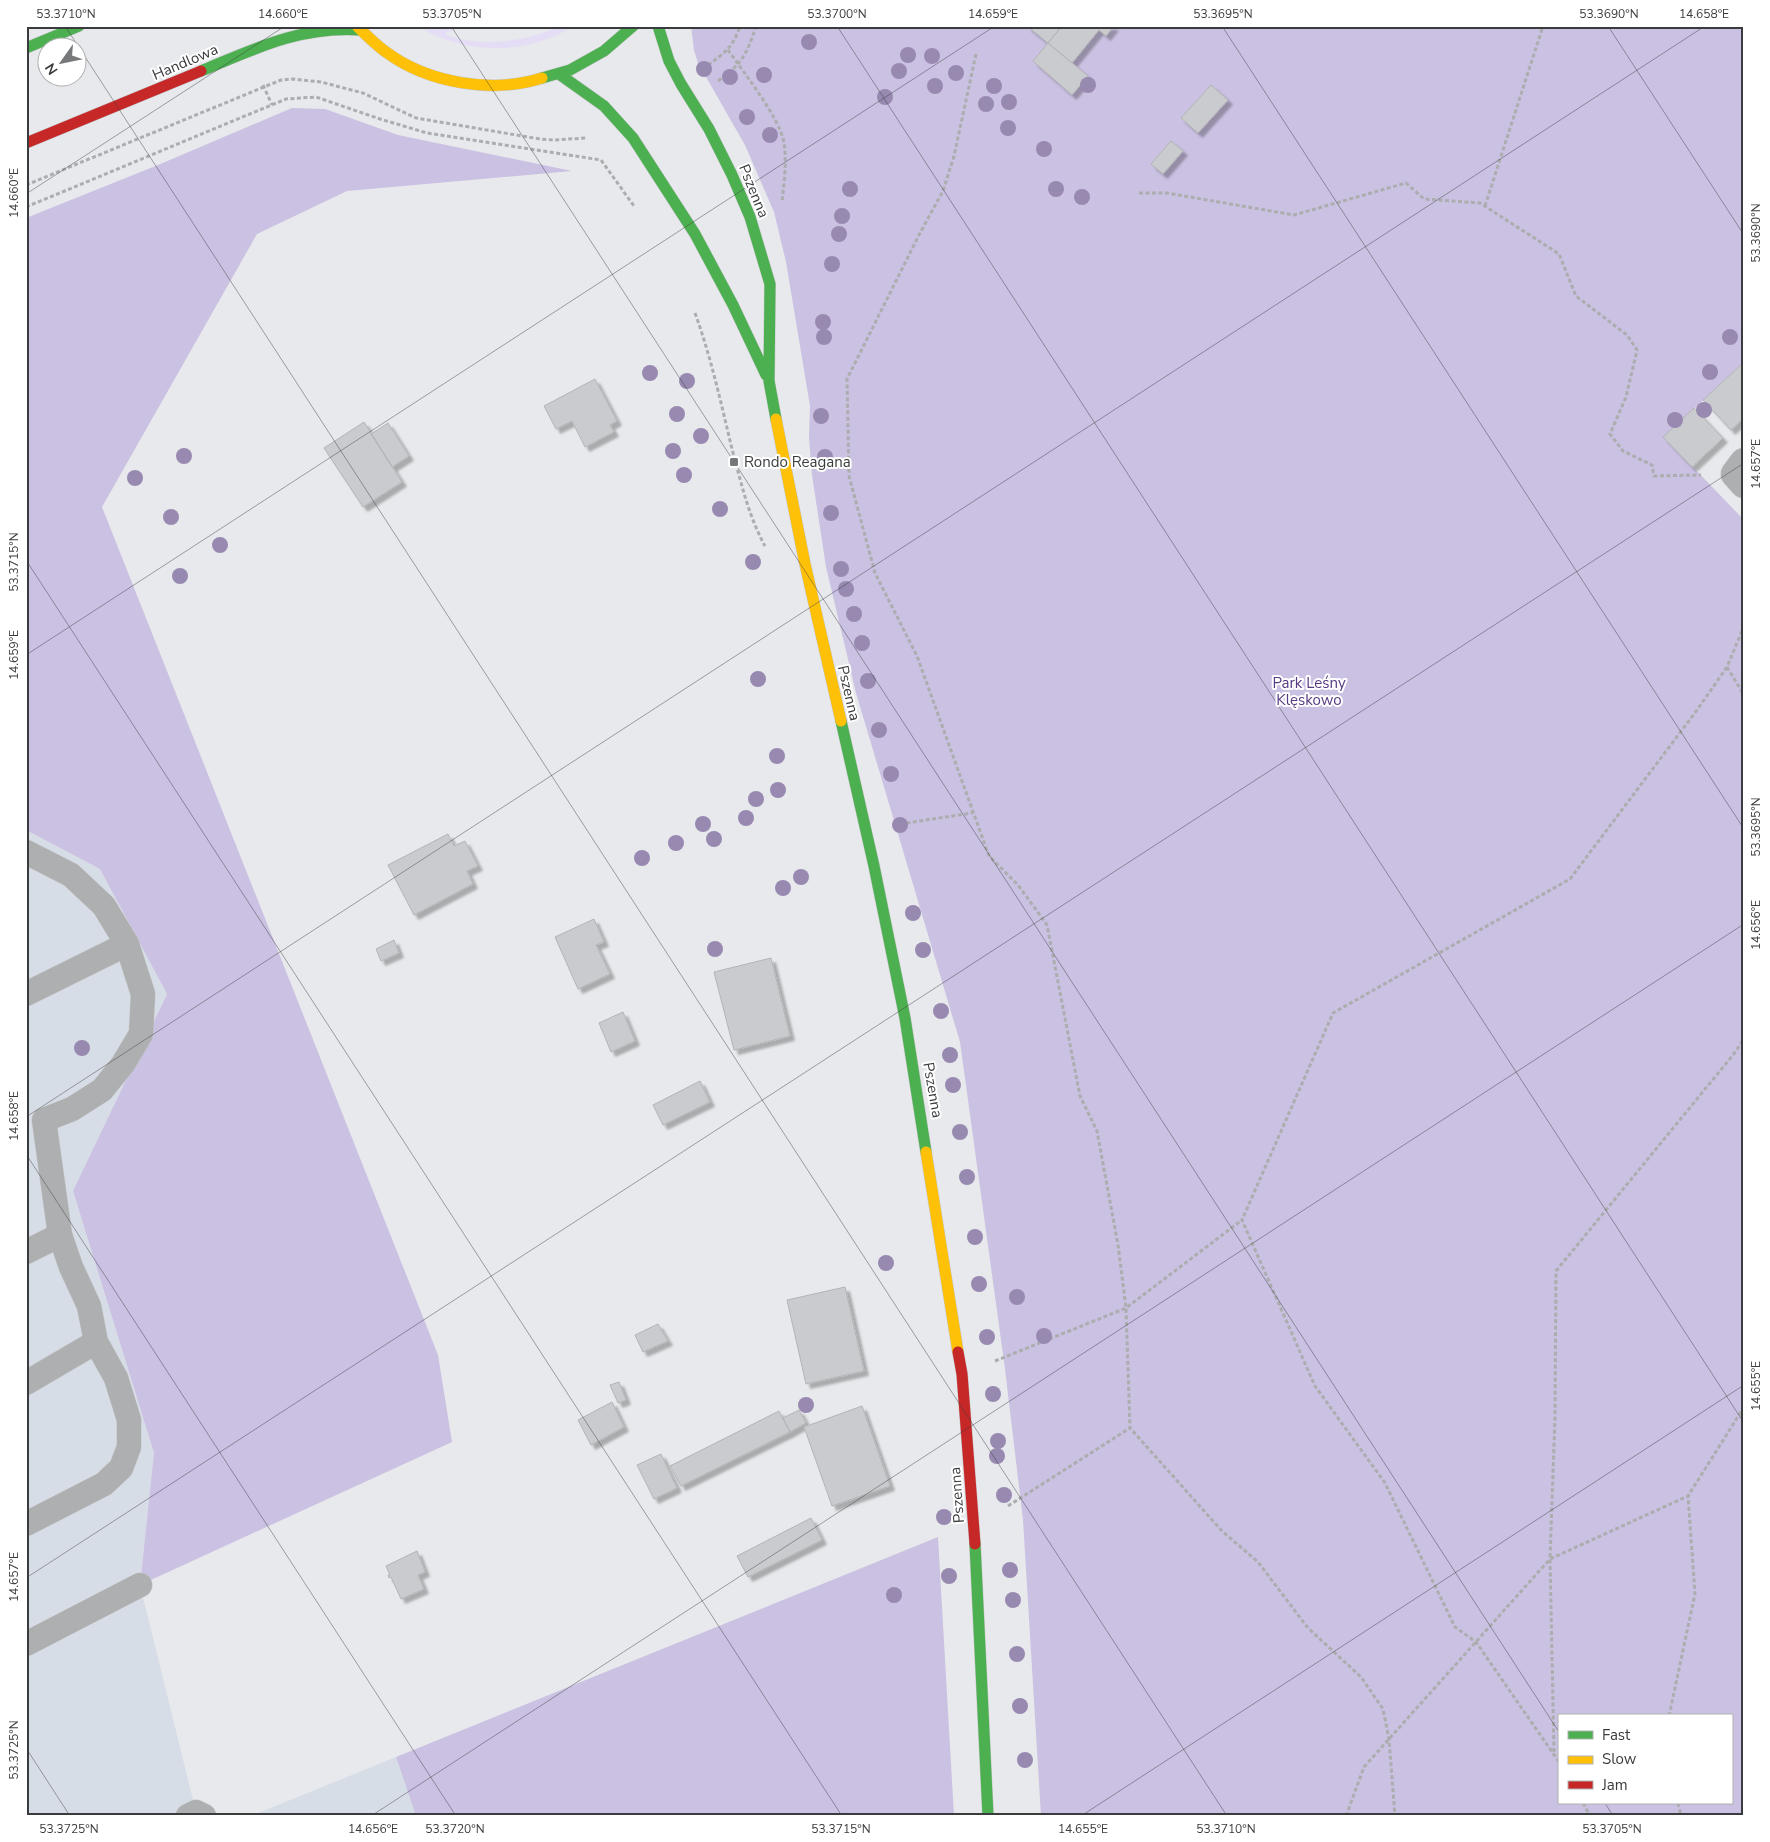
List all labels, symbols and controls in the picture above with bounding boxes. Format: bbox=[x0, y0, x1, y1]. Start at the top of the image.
text: 53.3710°N bbox=[36, 6, 96, 22]
text: 14.660°E bbox=[258, 6, 308, 22]
text: 53.3705°N bbox=[422, 6, 482, 22]
text: 53.3700°N bbox=[807, 6, 867, 22]
text: 14.659°E bbox=[968, 6, 1018, 22]
text: 53.3695°N bbox=[1193, 6, 1253, 22]
text: 53.3690°N bbox=[1579, 6, 1639, 22]
text: 14.658°E bbox=[1679, 6, 1729, 22]
north arrow bbox=[38, 38, 88, 88]
street label: Handlowa bbox=[149, 39, 221, 85]
text: N bbox=[41, 59, 62, 78]
street label: Pszenna bbox=[734, 161, 774, 221]
text: 14.660°E bbox=[6, 168, 22, 218]
text: 53.3690°N bbox=[1748, 203, 1764, 263]
text: 14.657°E bbox=[1748, 439, 1764, 489]
place label: Rondo Reagana bbox=[744, 452, 851, 472]
marker: Rondo Reagana bbox=[728, 456, 740, 468]
text: 53.3715°N bbox=[6, 532, 22, 592]
text: 14.659°E bbox=[6, 630, 22, 680]
street label: Pszenna bbox=[833, 663, 865, 723]
park label: Park Leśny Klęskowo bbox=[1272, 673, 1346, 710]
text: 53.3695°N bbox=[1748, 797, 1764, 857]
text: 14.656°E bbox=[1748, 900, 1764, 950]
street label: Pszenna bbox=[918, 1061, 948, 1119]
text: 14.658°E bbox=[6, 1091, 22, 1141]
text: 14.655°E bbox=[1748, 1361, 1764, 1411]
street label: Pszenna bbox=[945, 1466, 969, 1524]
text: 14.657°E bbox=[6, 1552, 22, 1602]
legend bbox=[1558, 1714, 1732, 1804]
text: 53.3725°N bbox=[6, 1720, 22, 1780]
text: Fast bbox=[1602, 1725, 1631, 1745]
text: Slow bbox=[1602, 1749, 1637, 1769]
text: Jam bbox=[1601, 1775, 1628, 1795]
text: 53.3725°N bbox=[39, 1821, 99, 1837]
text: 14.656°E bbox=[348, 1821, 398, 1837]
text: 53.3720°N bbox=[425, 1821, 485, 1837]
text: 53.3715°N bbox=[811, 1821, 871, 1837]
text: 14.655°E bbox=[1058, 1821, 1108, 1837]
text: 53.3710°N bbox=[1196, 1821, 1256, 1837]
text: 53.3705°N bbox=[1582, 1821, 1642, 1837]

